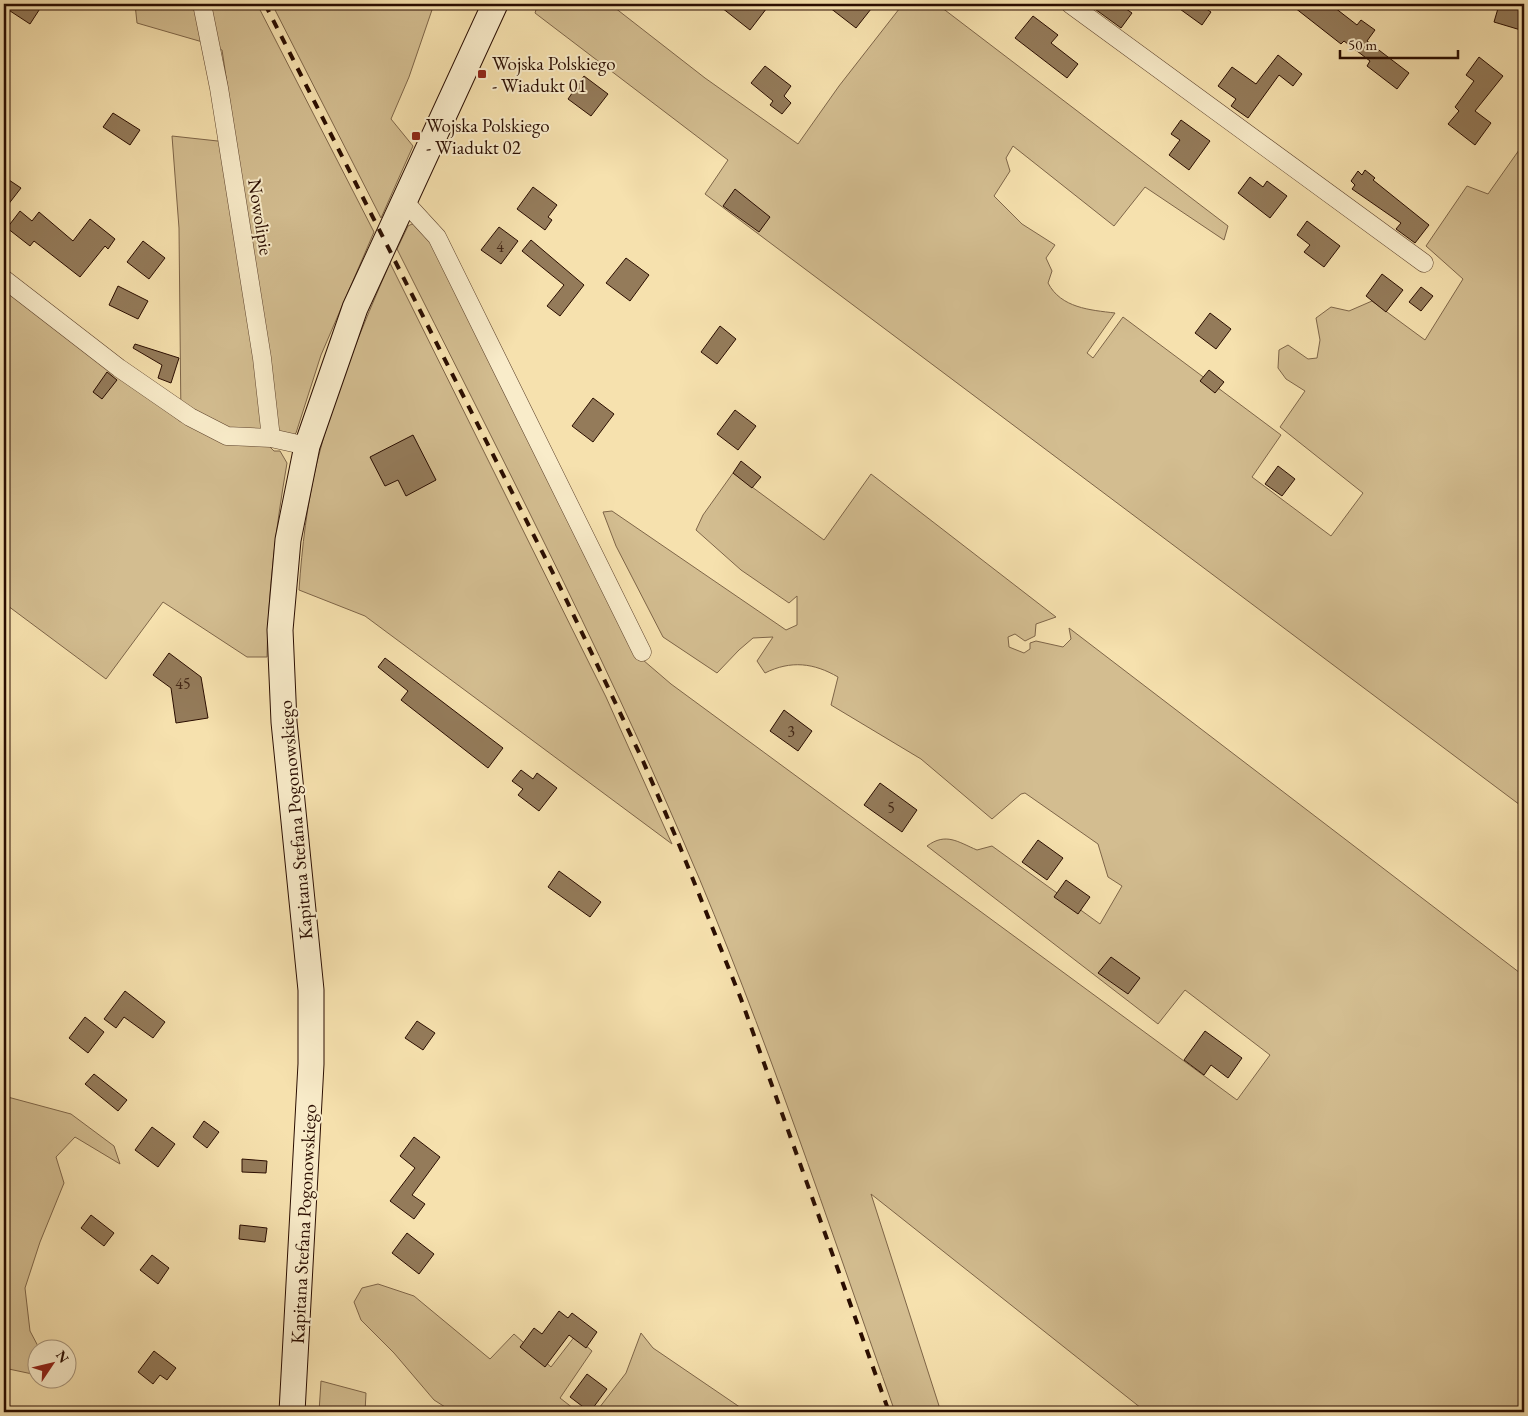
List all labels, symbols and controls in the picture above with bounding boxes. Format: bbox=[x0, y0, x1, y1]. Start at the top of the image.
scale bar bbox=[1340, 28, 1458, 60]
text: 50 m bbox=[1348, 35, 1377, 54]
place label: Wojska Polskiego - Wiadukt 01 bbox=[492, 51, 616, 98]
marker: Wojska Polskiego - Wiadukt 01 bbox=[476, 68, 488, 80]
place label: Wojska Polskiego - Wiadukt 02 bbox=[426, 113, 550, 160]
marker: Wojska Polskiego - Wiadukt 02 bbox=[410, 130, 422, 142]
street label: Nowolipie bbox=[242, 177, 279, 257]
house number: 4 bbox=[496, 236, 504, 257]
house number: 45 bbox=[175, 673, 191, 694]
street label: Kapitana Stefana Pogonowskiego bbox=[273, 699, 318, 941]
house number: 3 bbox=[787, 721, 795, 742]
house number: 5 bbox=[887, 797, 895, 818]
street label: Kapitana Stefana Pogonowskiego bbox=[285, 1103, 322, 1345]
north arrow bbox=[28, 1338, 78, 1388]
text: N bbox=[52, 1347, 74, 1367]

